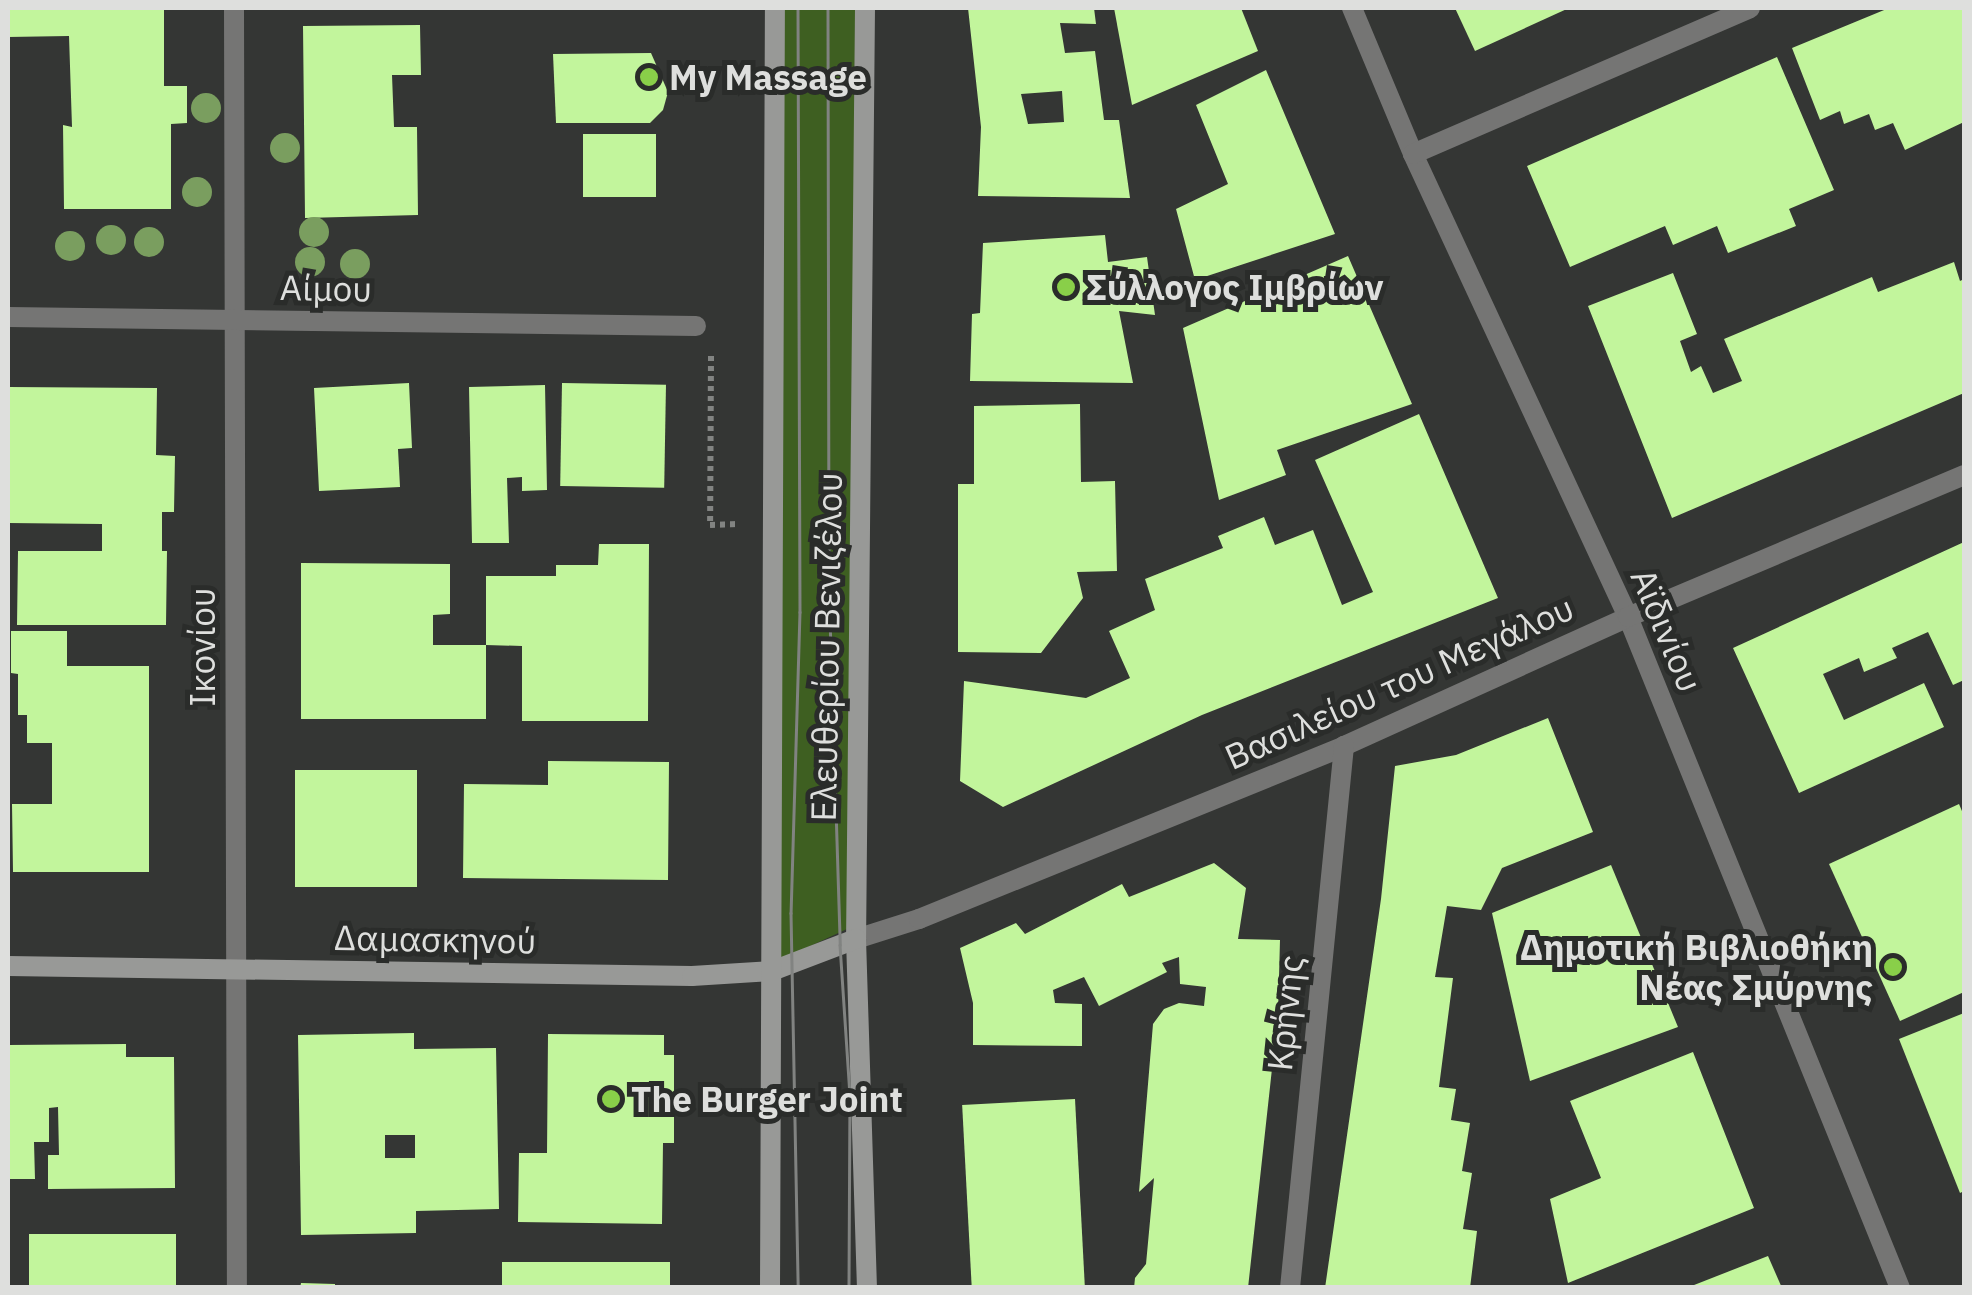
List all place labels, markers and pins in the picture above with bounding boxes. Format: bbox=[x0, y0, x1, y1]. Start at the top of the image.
place label: My Massage bbox=[669, 56, 867, 98]
marker: My Massage bbox=[638, 66, 660, 88]
place label: Σύλλογος Ιμβρίων bbox=[1086, 266, 1384, 308]
marker: Σύλλογος Ιμβρίων bbox=[1055, 276, 1077, 298]
place label: Δημοτική Βιβλιοθήκη Νέας Σμύρνης bbox=[1520, 926, 1873, 1008]
marker: Δημοτική Βιβλιοθήκη Νέας Σμύρνης bbox=[1882, 956, 1904, 978]
place label: The Burger Joint bbox=[631, 1078, 903, 1120]
marker: The Burger Joint bbox=[600, 1088, 622, 1110]

